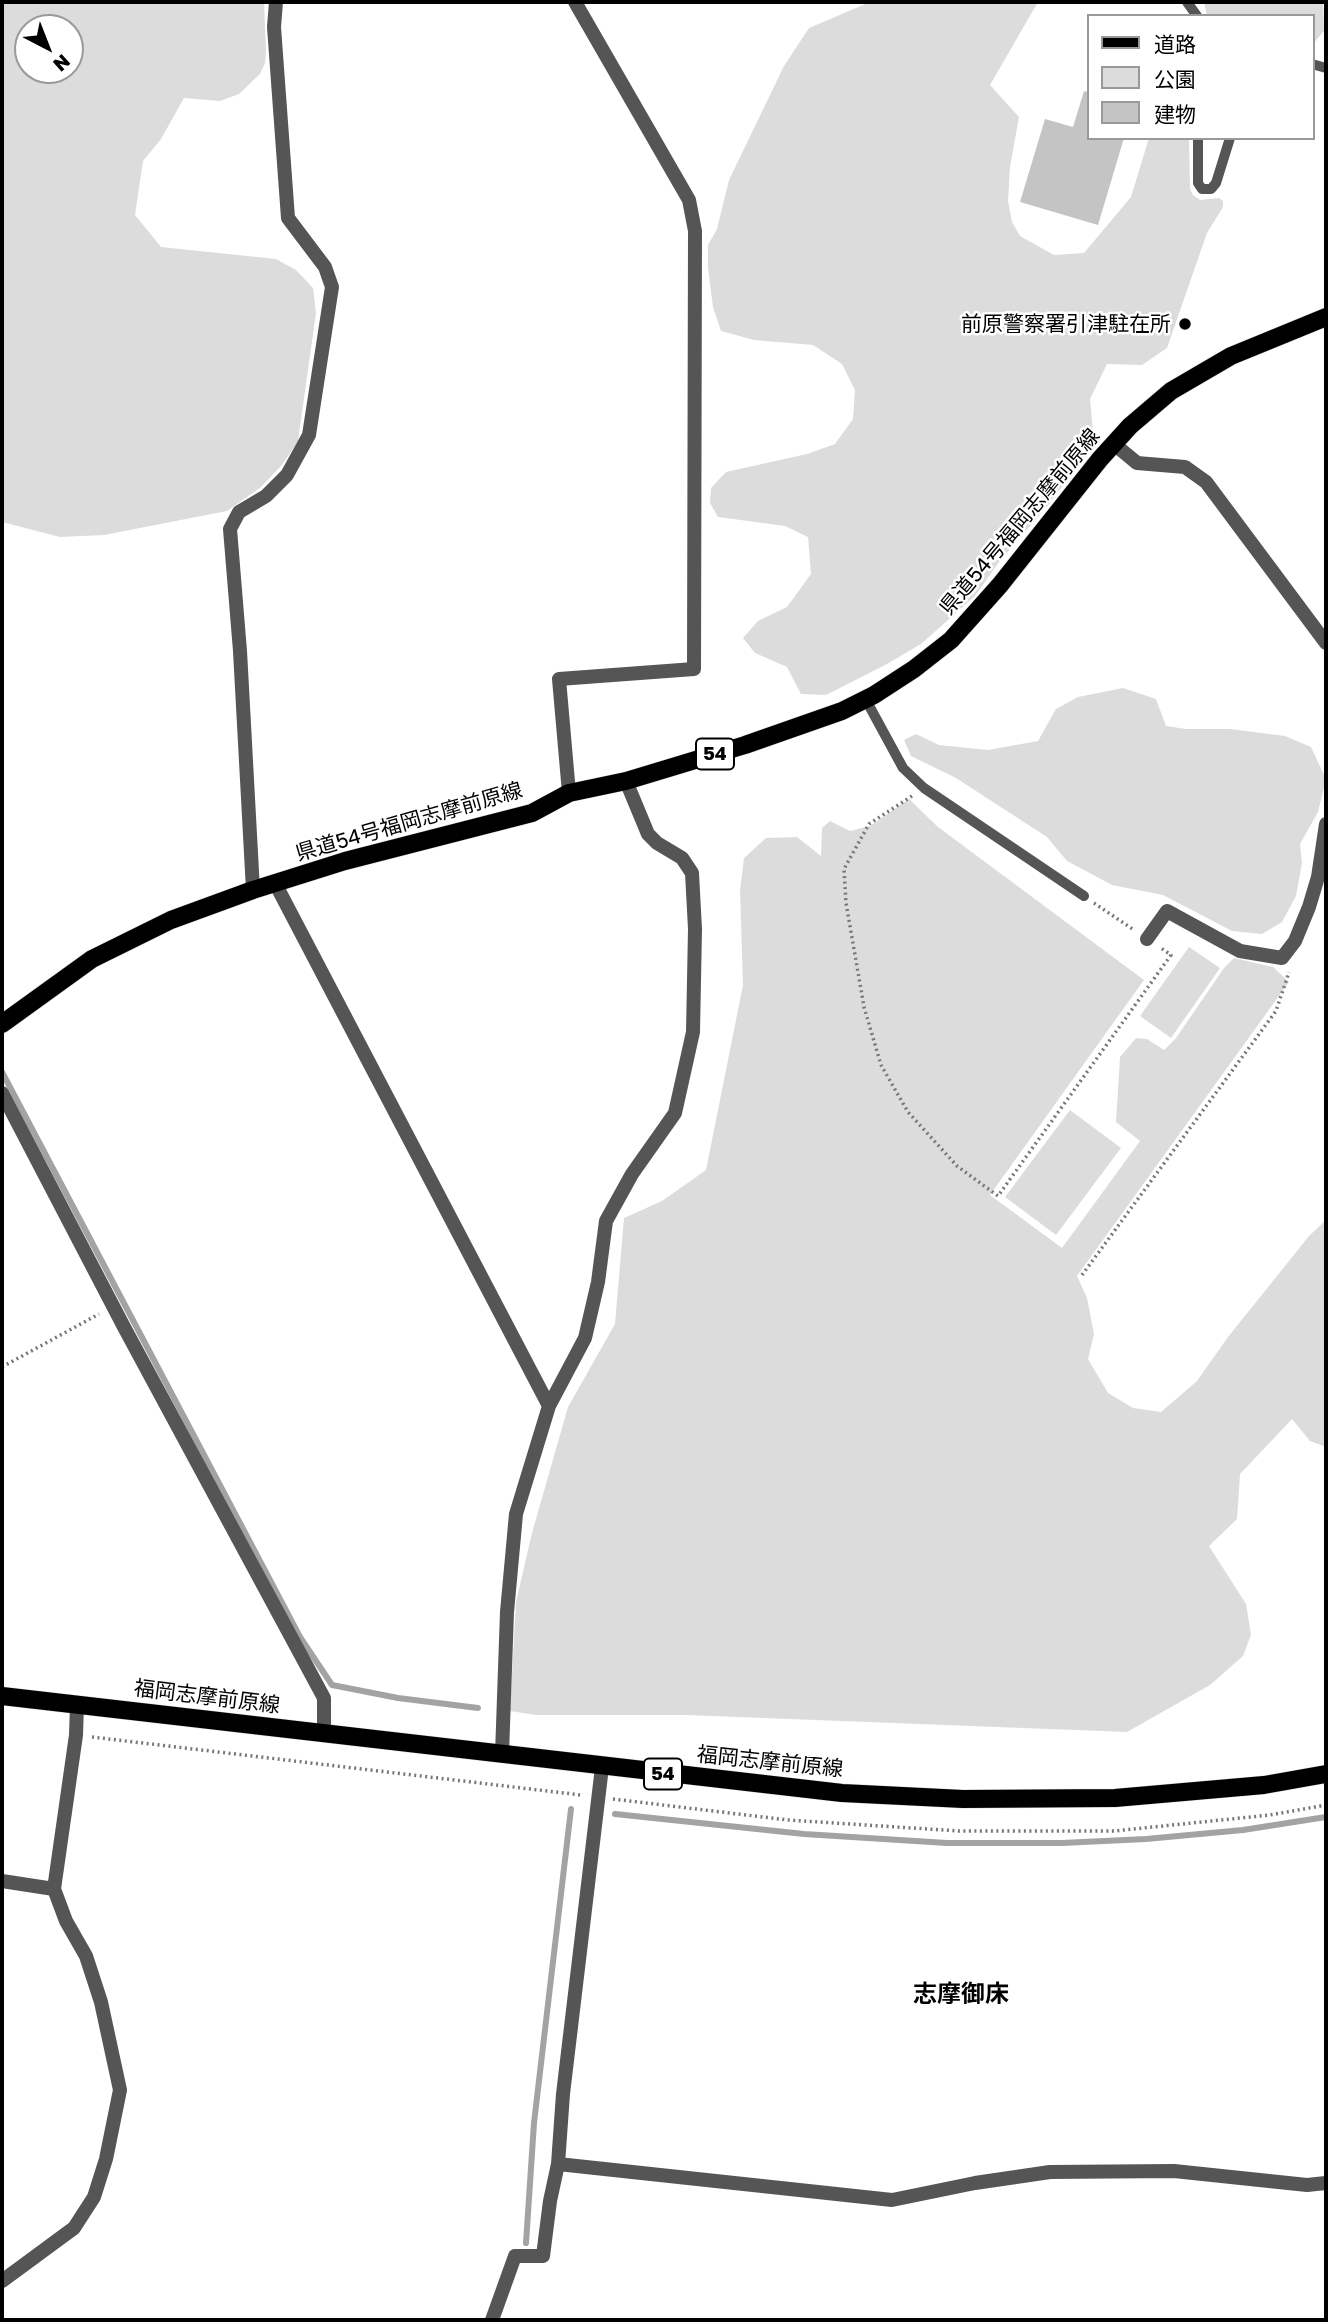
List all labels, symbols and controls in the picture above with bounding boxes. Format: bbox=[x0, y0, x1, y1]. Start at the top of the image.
north arrow bbox=[14, 14, 84, 84]
legend bbox=[1086, 14, 1314, 140]
text: 道路 bbox=[1154, 31, 1196, 57]
text: N bbox=[49, 50, 75, 77]
text: 公園 bbox=[1154, 66, 1196, 92]
text: 建物 bbox=[1154, 101, 1196, 127]
place label: 前原警察署引津駐在所 bbox=[961, 311, 1171, 337]
marker: 前原警察署引津駐在所 bbox=[1177, 316, 1193, 332]
street label: 県道54号福岡志摩前原線 bbox=[935, 424, 1105, 620]
road number: 54 bbox=[696, 738, 734, 769]
street label: 県道54号福岡志摩前原線 bbox=[293, 778, 525, 866]
street label: 福岡志摩前原線 bbox=[133, 1676, 281, 1718]
street label: 福岡志摩前原線 bbox=[696, 1742, 844, 1782]
road number: 54 bbox=[644, 1758, 682, 1790]
district label: 志摩御床 bbox=[913, 1980, 1009, 2008]

